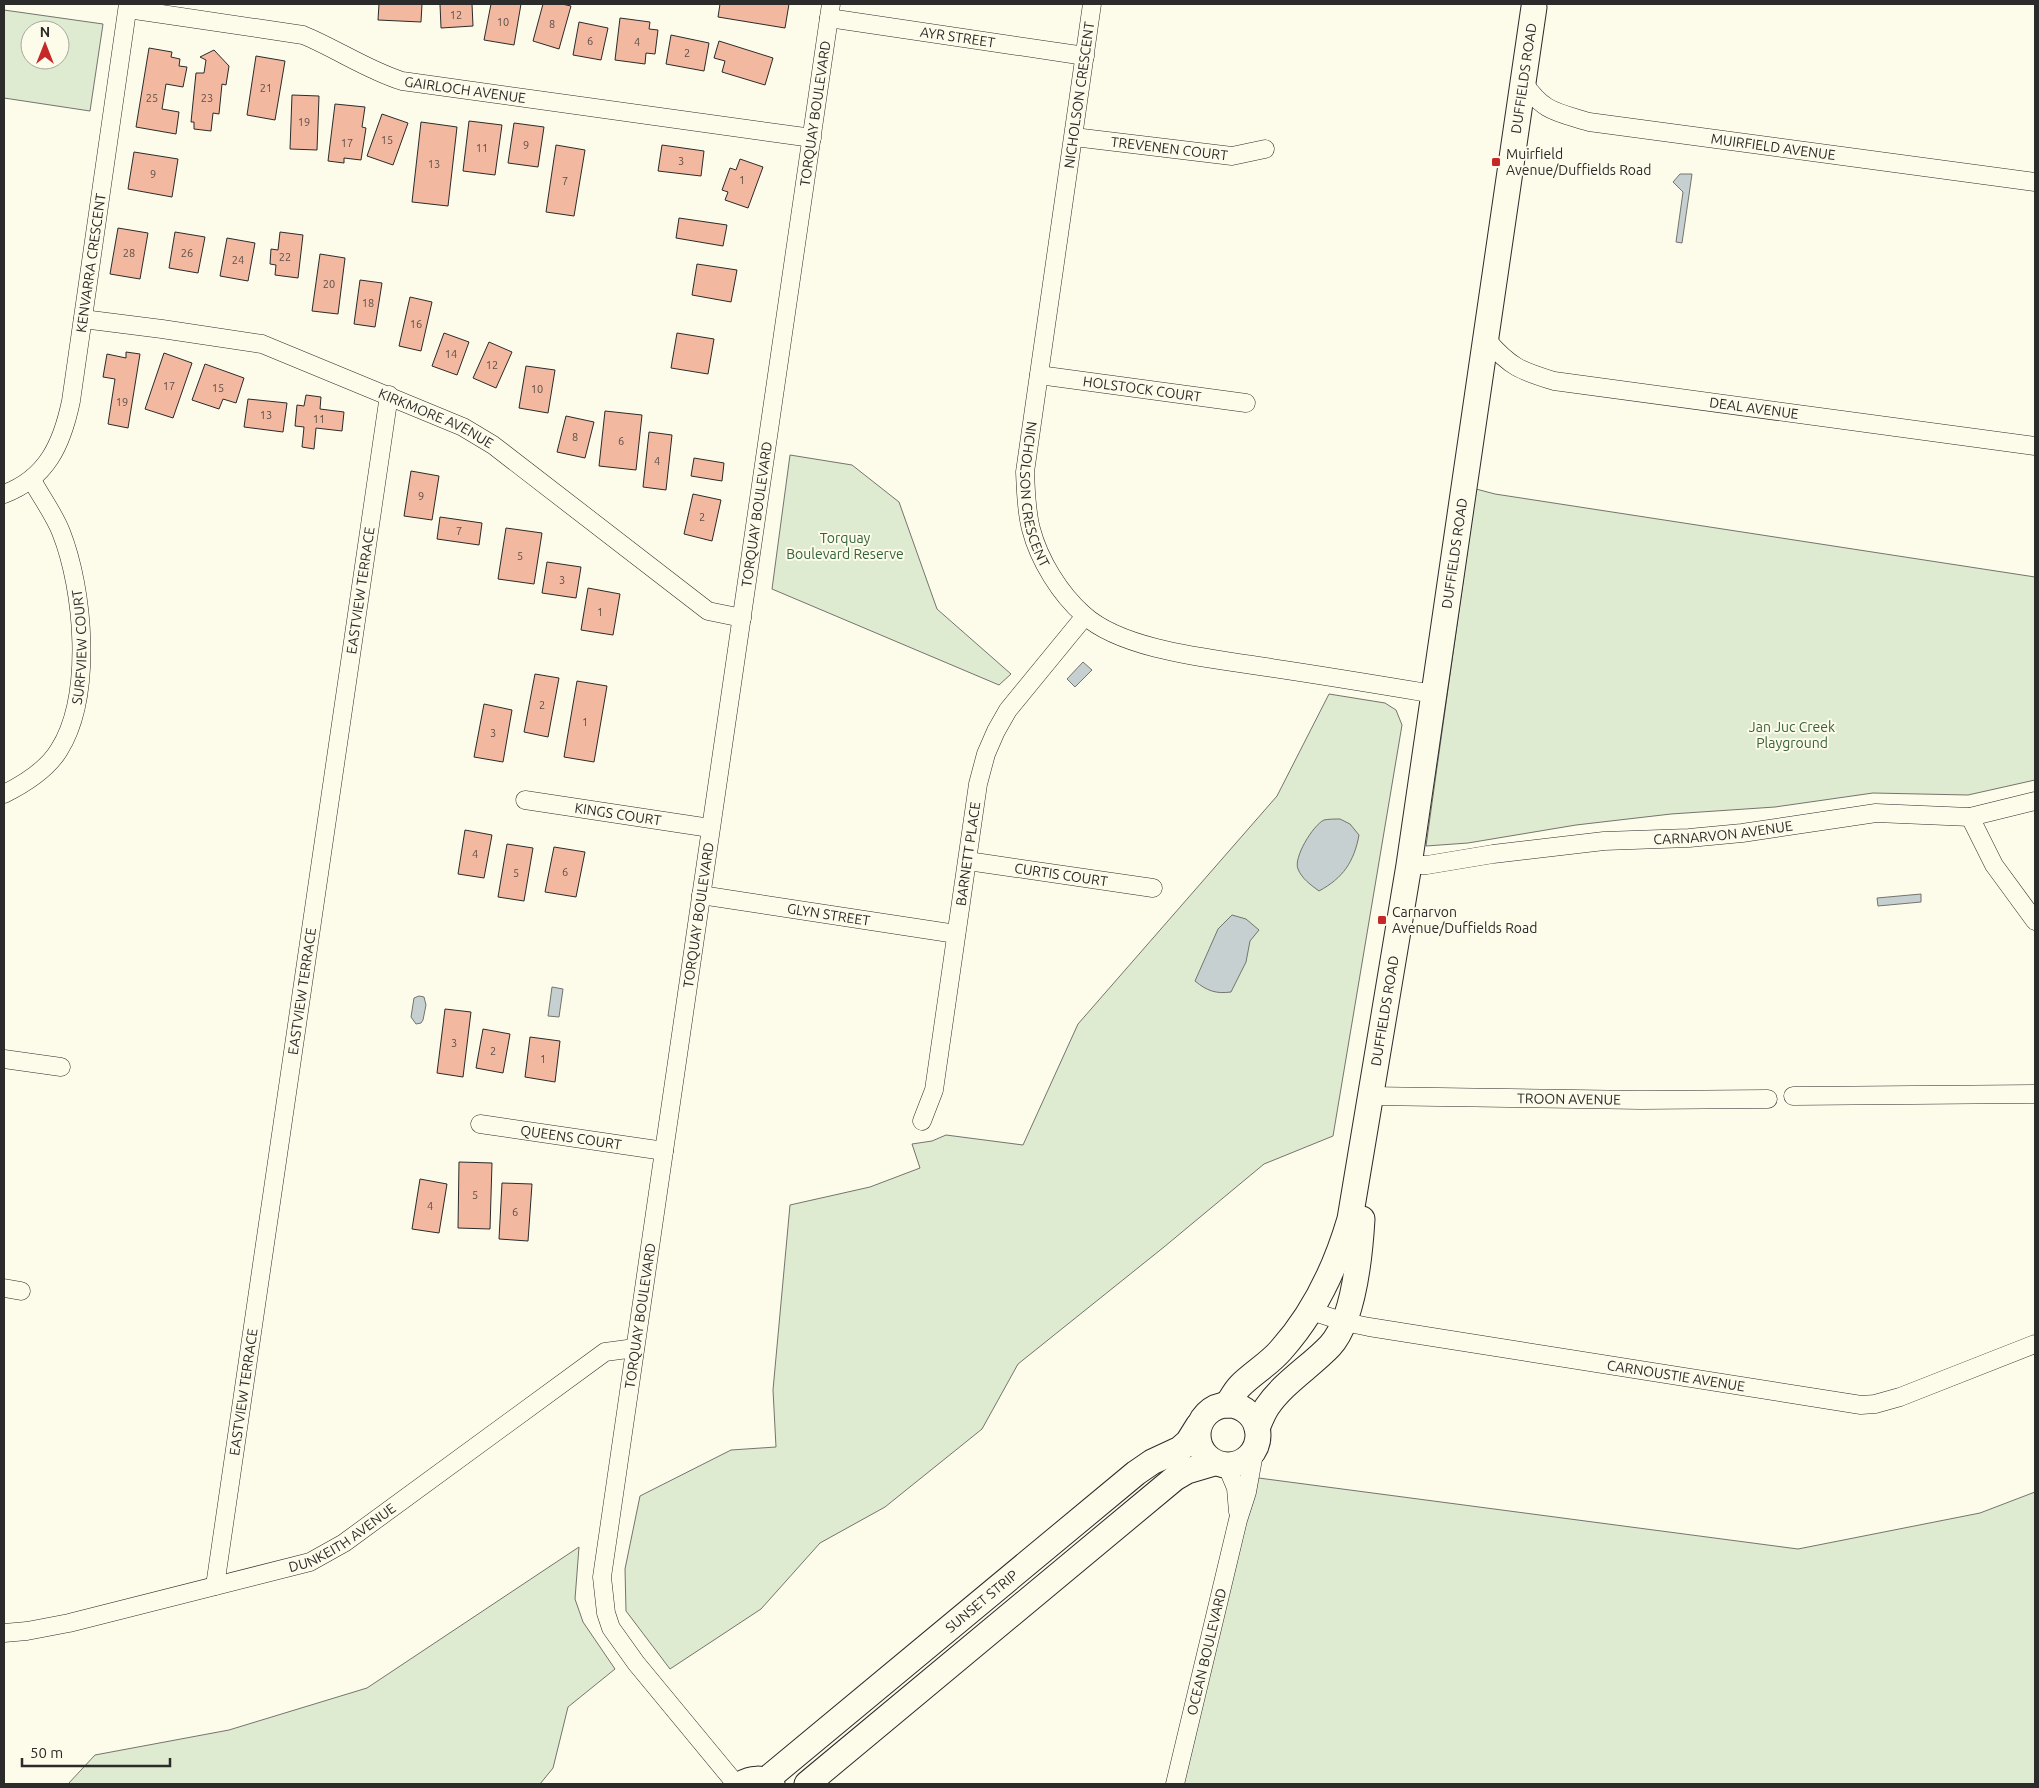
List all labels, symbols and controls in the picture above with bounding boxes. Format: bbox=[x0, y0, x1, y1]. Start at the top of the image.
house number: 12 bbox=[450, 9, 462, 21]
house number: 10 bbox=[497, 16, 509, 28]
house number: 8 bbox=[549, 18, 555, 30]
north arrow bbox=[20, 20, 70, 70]
street label: NICHOLSON CRESCENT bbox=[1061, 20, 1097, 170]
street label: DUFFIELDS ROAD bbox=[1508, 22, 1540, 135]
text: N bbox=[40, 24, 50, 40]
street label: AYR STREET bbox=[919, 24, 996, 51]
house number: 6 bbox=[587, 35, 593, 47]
house number: 4 bbox=[634, 36, 640, 48]
street label: TORQUAY BOULEVARD bbox=[797, 39, 834, 187]
house number: 2 bbox=[684, 47, 690, 59]
street label: GAIRLOCH AVENUE bbox=[403, 73, 527, 106]
house number: 21 bbox=[260, 82, 272, 94]
house number: 25 bbox=[146, 92, 158, 104]
house number: 23 bbox=[201, 92, 213, 104]
house number: 19 bbox=[298, 116, 310, 128]
street label: MUIRFIELD AVENUE bbox=[1710, 130, 1837, 163]
street label: TREVENEN COURT bbox=[1110, 133, 1229, 163]
house number: 15 bbox=[381, 134, 393, 146]
house number: 17 bbox=[341, 137, 353, 149]
house number: 9 bbox=[523, 139, 529, 151]
house number: 11 bbox=[476, 142, 488, 154]
place label: Muirfield Avenue/Duffields Road bbox=[1506, 146, 1651, 178]
house number: 3 bbox=[678, 155, 684, 167]
marker: Muirfield Avenue/Duffields Road bbox=[1490, 156, 1502, 168]
house number: 13 bbox=[428, 158, 440, 170]
house number: 9 bbox=[150, 168, 156, 180]
house number: 1 bbox=[739, 174, 745, 186]
house number: 7 bbox=[562, 175, 568, 187]
street label: KENVARRA CRESCENT bbox=[73, 192, 109, 334]
house number: 28 bbox=[123, 247, 135, 259]
house number: 26 bbox=[181, 247, 193, 259]
house number: 22 bbox=[279, 251, 291, 263]
house number: 24 bbox=[232, 254, 244, 266]
house number: 20 bbox=[323, 278, 335, 290]
house number: 18 bbox=[362, 297, 374, 309]
house number: 16 bbox=[410, 318, 422, 330]
house number: 14 bbox=[445, 348, 457, 360]
house number: 12 bbox=[486, 359, 498, 371]
street label: HOLSTOCK COURT bbox=[1082, 373, 1203, 405]
house number: 17 bbox=[163, 380, 175, 392]
house number: 15 bbox=[212, 382, 224, 394]
house number: 10 bbox=[531, 383, 543, 395]
street label: KIRKMORE AVENUE bbox=[376, 385, 497, 452]
street label: DEAL AVENUE bbox=[1708, 394, 1800, 422]
house number: 19 bbox=[116, 396, 128, 408]
house number: 13 bbox=[260, 409, 272, 421]
house number: 11 bbox=[313, 413, 325, 425]
street label: NICHOLSON CRESCENT bbox=[1017, 420, 1053, 570]
house number: 8 bbox=[572, 431, 578, 443]
house number: 6 bbox=[618, 435, 624, 447]
street label: TORQUAY BOULEVARD bbox=[738, 440, 775, 588]
house number: 4 bbox=[654, 455, 660, 467]
house number: 9 bbox=[418, 490, 424, 502]
street label: DUFFIELDS ROAD bbox=[1438, 497, 1470, 610]
house number: 2 bbox=[699, 511, 705, 523]
house number: 7 bbox=[456, 525, 462, 537]
street label: EASTVIEW TERRACE bbox=[343, 526, 378, 655]
park label: Torquay Boulevard Reserve bbox=[786, 530, 904, 562]
house number: 5 bbox=[517, 550, 523, 562]
house number: 3 bbox=[559, 574, 565, 586]
street label: SURFVIEW COURT bbox=[68, 588, 90, 706]
house number: 1 bbox=[597, 606, 603, 618]
house number: 2 bbox=[539, 699, 545, 711]
house number: 1 bbox=[582, 716, 588, 728]
park label: Jan Juc Creek Playground bbox=[1749, 719, 1835, 751]
house number: 3 bbox=[490, 727, 496, 739]
street label: KINGS COURT bbox=[574, 800, 663, 829]
street label: BARNETT PLACE bbox=[953, 800, 983, 907]
street label: CARNARVON AVENUE bbox=[1653, 818, 1794, 847]
street label: TORQUAY BOULEVARD bbox=[680, 841, 717, 989]
house number: 4 bbox=[472, 848, 478, 860]
street label: CURTIS COURT bbox=[1013, 860, 1109, 889]
house number: 6 bbox=[562, 866, 568, 878]
house number: 5 bbox=[513, 867, 519, 879]
street label: GLYN STREET bbox=[786, 900, 871, 929]
place label: Carnarvon Avenue/Duffields Road bbox=[1392, 904, 1537, 936]
marker: Carnarvon Avenue/Duffields Road bbox=[1376, 914, 1388, 926]
street label: EASTVIEW TERRACE bbox=[285, 927, 319, 1056]
street label: DUFFIELDS ROAD bbox=[1368, 954, 1402, 1067]
house number: 3 bbox=[451, 1037, 457, 1049]
house number: 2 bbox=[490, 1045, 496, 1057]
house number: 1 bbox=[540, 1053, 546, 1065]
street label: TROON AVENUE bbox=[1517, 1090, 1621, 1108]
street label: QUEENS COURT bbox=[519, 1122, 623, 1153]
house number: 5 bbox=[472, 1189, 478, 1201]
house number: 4 bbox=[427, 1200, 433, 1212]
house number: 6 bbox=[512, 1206, 518, 1218]
street label: TORQUAY BOULEVARD bbox=[622, 1242, 659, 1390]
street label: EASTVIEW TERRACE bbox=[226, 1327, 261, 1457]
street label: CARNOUSTIE AVENUE bbox=[1606, 1357, 1746, 1395]
street label: DUNKEITH AVENUE bbox=[287, 1500, 399, 1575]
street label: SUNSET STRIP bbox=[942, 1567, 1021, 1636]
street label: OCEAN BOULEVARD bbox=[1184, 1586, 1229, 1717]
scale bar bbox=[22, 1736, 170, 1768]
text: 50 m bbox=[30, 1744, 63, 1761]

